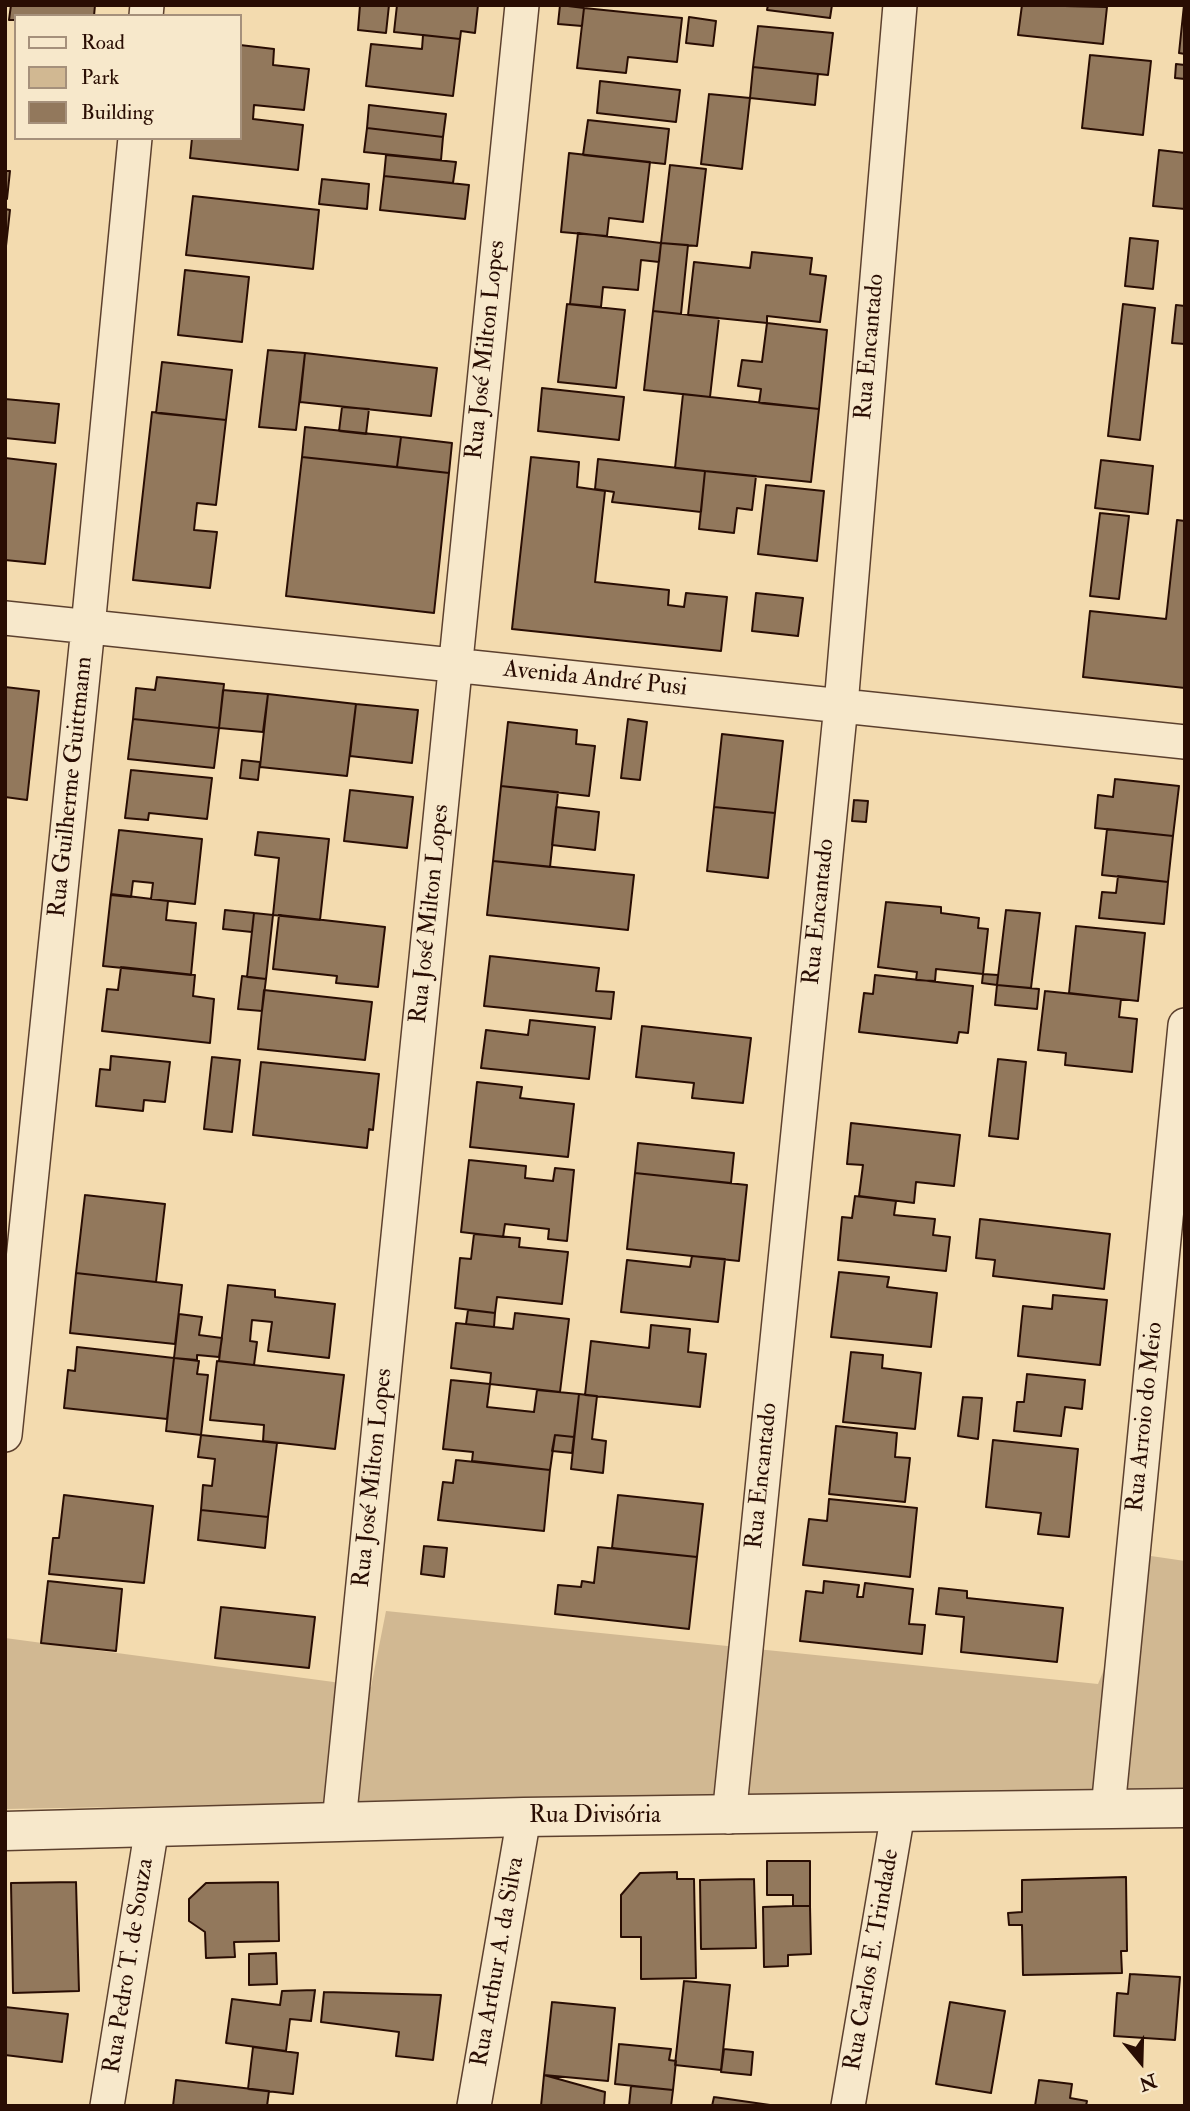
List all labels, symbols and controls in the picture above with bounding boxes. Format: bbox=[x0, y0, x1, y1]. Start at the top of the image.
legend bbox=[14, 14, 242, 140]
text: Road bbox=[81, 29, 125, 56]
text: Park bbox=[81, 64, 119, 91]
text: Building bbox=[81, 99, 154, 126]
street label: Rua José Milton Lopes bbox=[461, 239, 513, 461]
street label: Rua Encantado bbox=[850, 273, 892, 421]
street label: Rua Guilherme Guittmann bbox=[44, 655, 100, 919]
street label: Avenida André Pusi bbox=[502, 656, 688, 704]
street label: Rua José Milton Lopes bbox=[405, 803, 457, 1025]
street label: Rua Encantado bbox=[798, 838, 842, 986]
street label: Rua Arroio do Meio bbox=[1122, 1321, 1170, 1513]
street label: Rua José Milton Lopes bbox=[348, 1367, 400, 1589]
street label: Rua Encantado bbox=[741, 1402, 785, 1550]
street label: Rua Divisória bbox=[529, 1803, 661, 1831]
street label: Rua Carlos E. Trindade bbox=[839, 1847, 907, 2073]
street label: Rua Arthur A. da Silva bbox=[466, 1855, 532, 2069]
street label: Rua Pedro T. de Souza bbox=[99, 1857, 161, 2075]
north arrow bbox=[1106, 2027, 1176, 2097]
text: N bbox=[1136, 2068, 1160, 2096]

